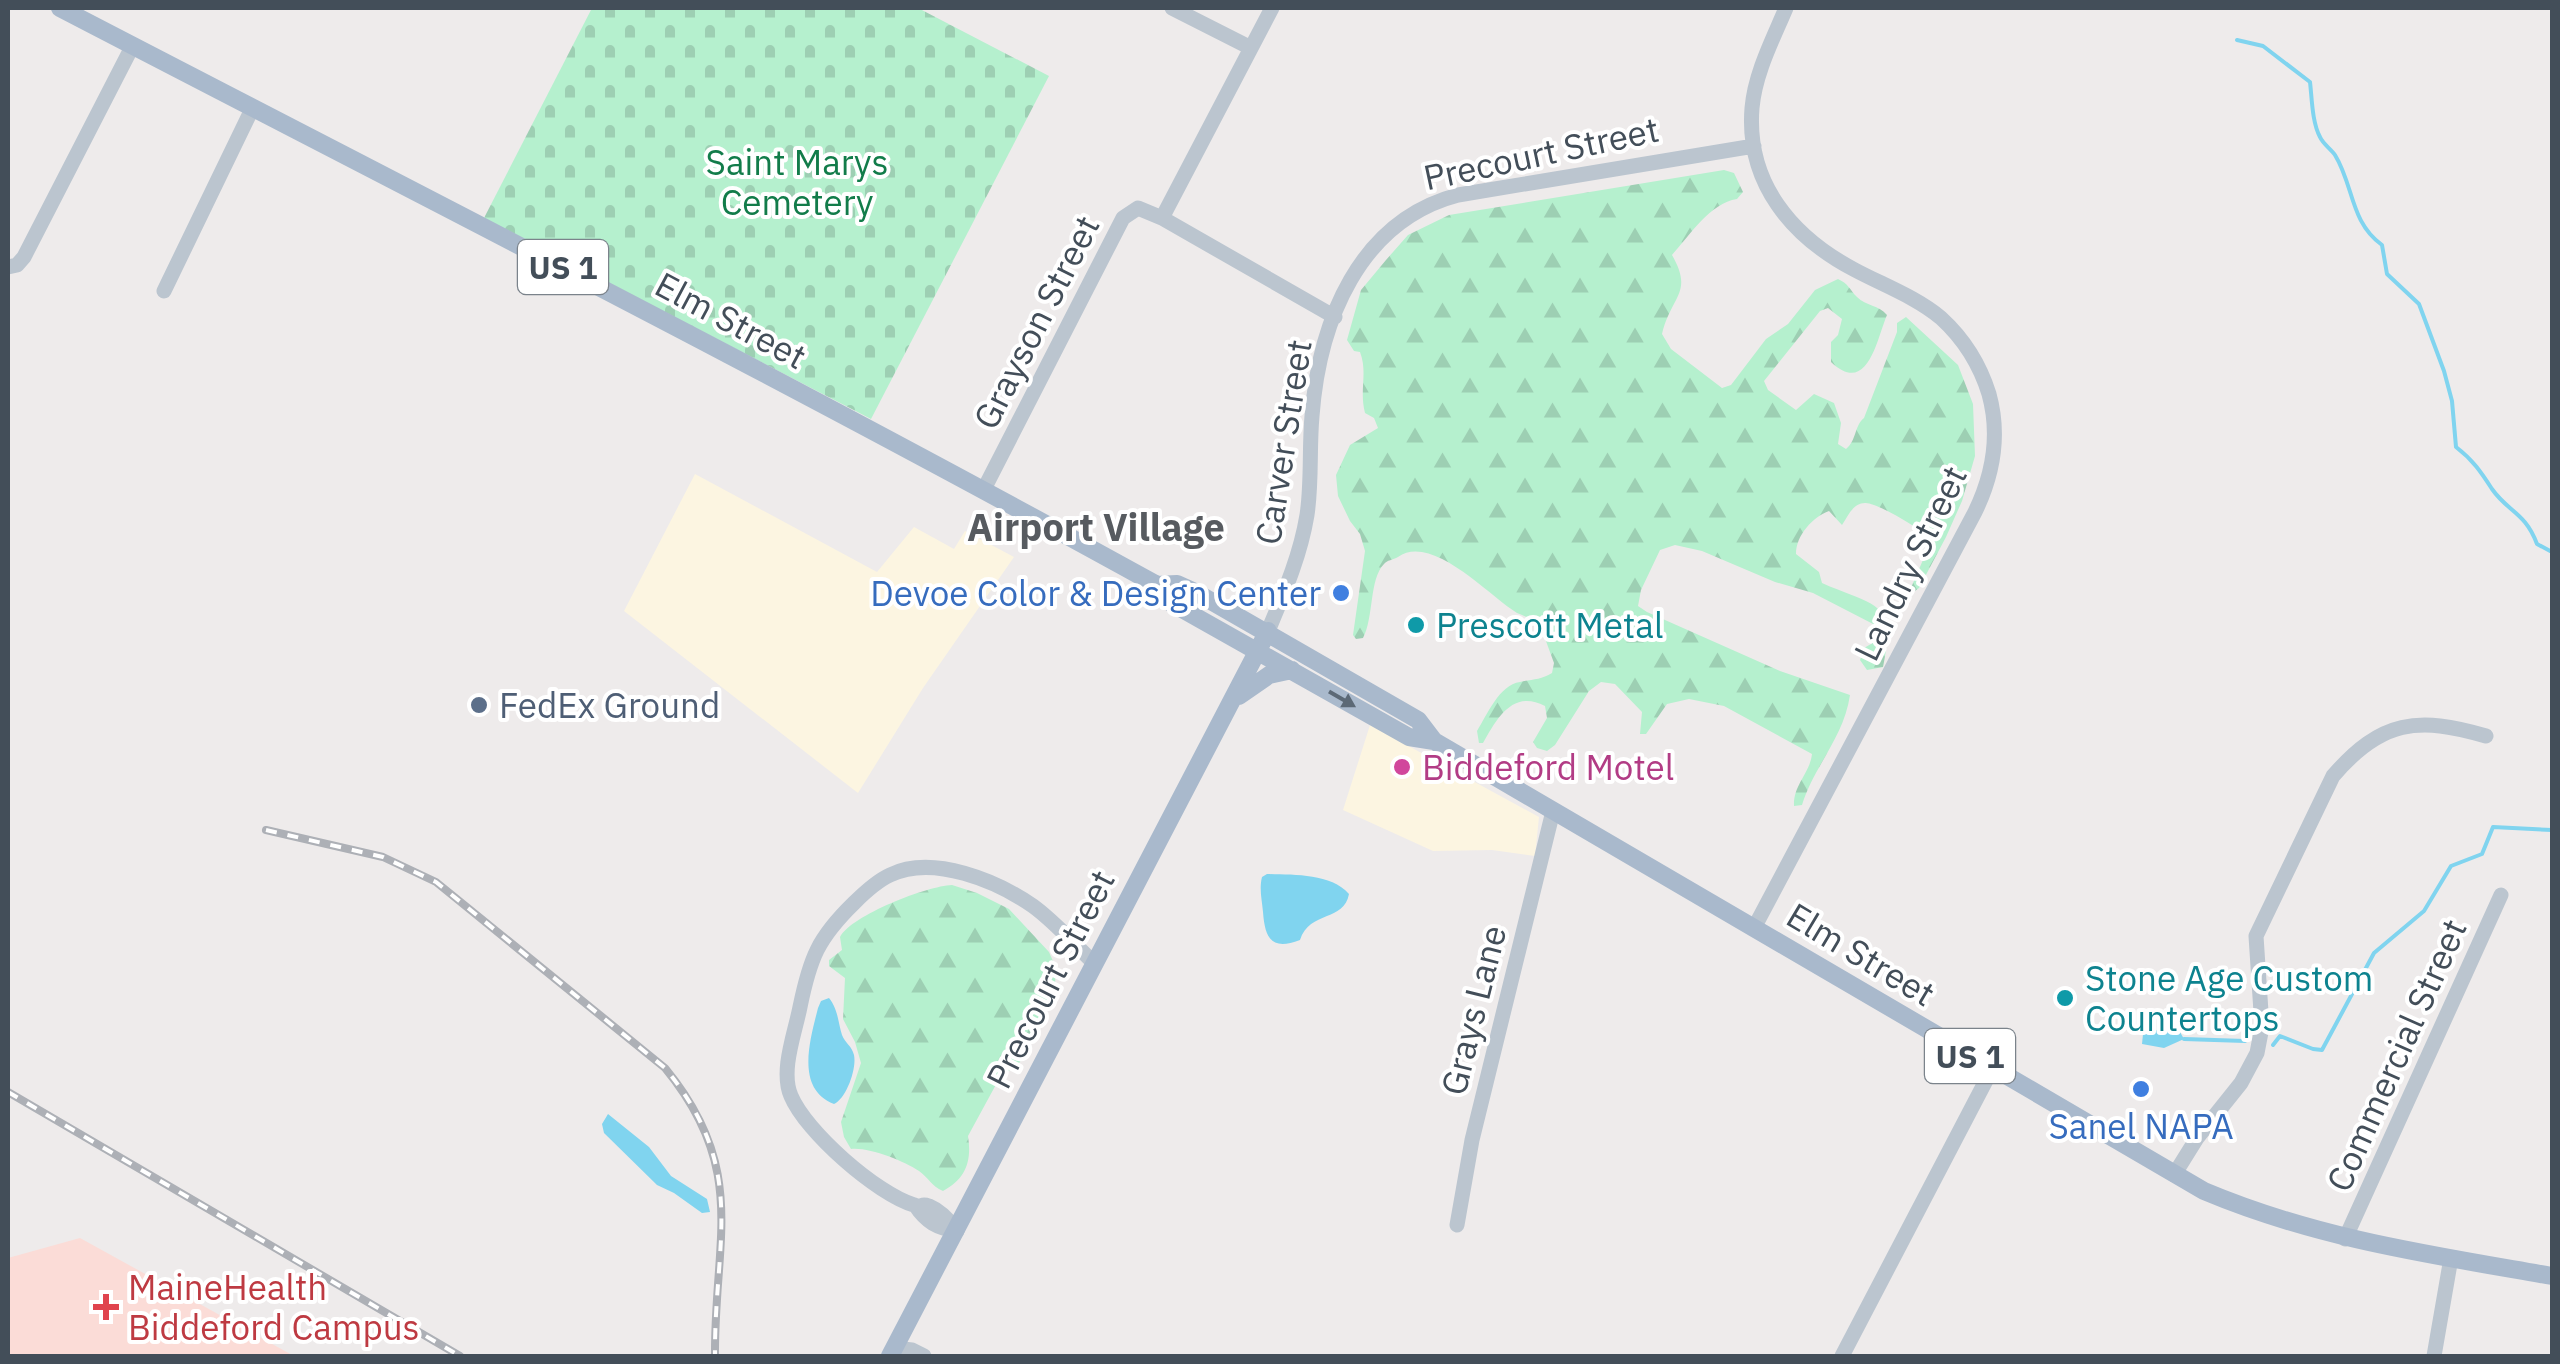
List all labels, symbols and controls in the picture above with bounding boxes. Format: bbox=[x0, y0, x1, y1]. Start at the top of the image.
street label: Precourt Street bbox=[1419, 106, 1663, 200]
park label: Saint Marys Cemetery bbox=[706, 139, 888, 225]
street label: Grayson Street bbox=[962, 207, 1110, 437]
road number: US 1 bbox=[518, 240, 608, 294]
street label: Elm Street bbox=[647, 261, 815, 379]
street label: Carver Street bbox=[1244, 336, 1322, 548]
street label: Landry Street bbox=[1843, 458, 1977, 668]
district label: Airport Village bbox=[967, 502, 1225, 551]
place label: Devoe Color & Design Center bbox=[870, 570, 1321, 616]
marker: Devoe Color & Design Center bbox=[1330, 582, 1352, 604]
place label: Prescott Metal bbox=[1436, 602, 1663, 648]
marker: Prescott Metal bbox=[1405, 614, 1427, 636]
place label: FedEx Ground bbox=[499, 682, 720, 728]
one-way arrow bbox=[1328, 689, 1356, 707]
marker: FedEx Ground bbox=[468, 694, 490, 716]
place label: Biddeford Motel bbox=[1422, 744, 1674, 790]
marker: Biddeford Motel bbox=[1391, 756, 1413, 778]
street label: Precourt Street bbox=[975, 862, 1125, 1096]
street label: Elm Street bbox=[1779, 892, 1943, 1016]
street label: Commercial Street bbox=[2315, 912, 2477, 1198]
street label: Grays Lane bbox=[1430, 920, 1516, 1100]
place label: Stone Age Custom Countertops bbox=[2085, 955, 2373, 1041]
marker: Stone Age Custom Countertops bbox=[2054, 987, 2076, 1009]
road number: US 1 bbox=[1925, 1029, 2015, 1083]
marker: Sanel NAPA bbox=[2130, 1078, 2152, 1100]
place label: Sanel NAPA bbox=[2048, 1103, 2234, 1149]
place label: MaineHealth Biddeford Campus bbox=[128, 1264, 420, 1350]
marker: MaineHealth Biddeford Campus bbox=[93, 1294, 119, 1320]

